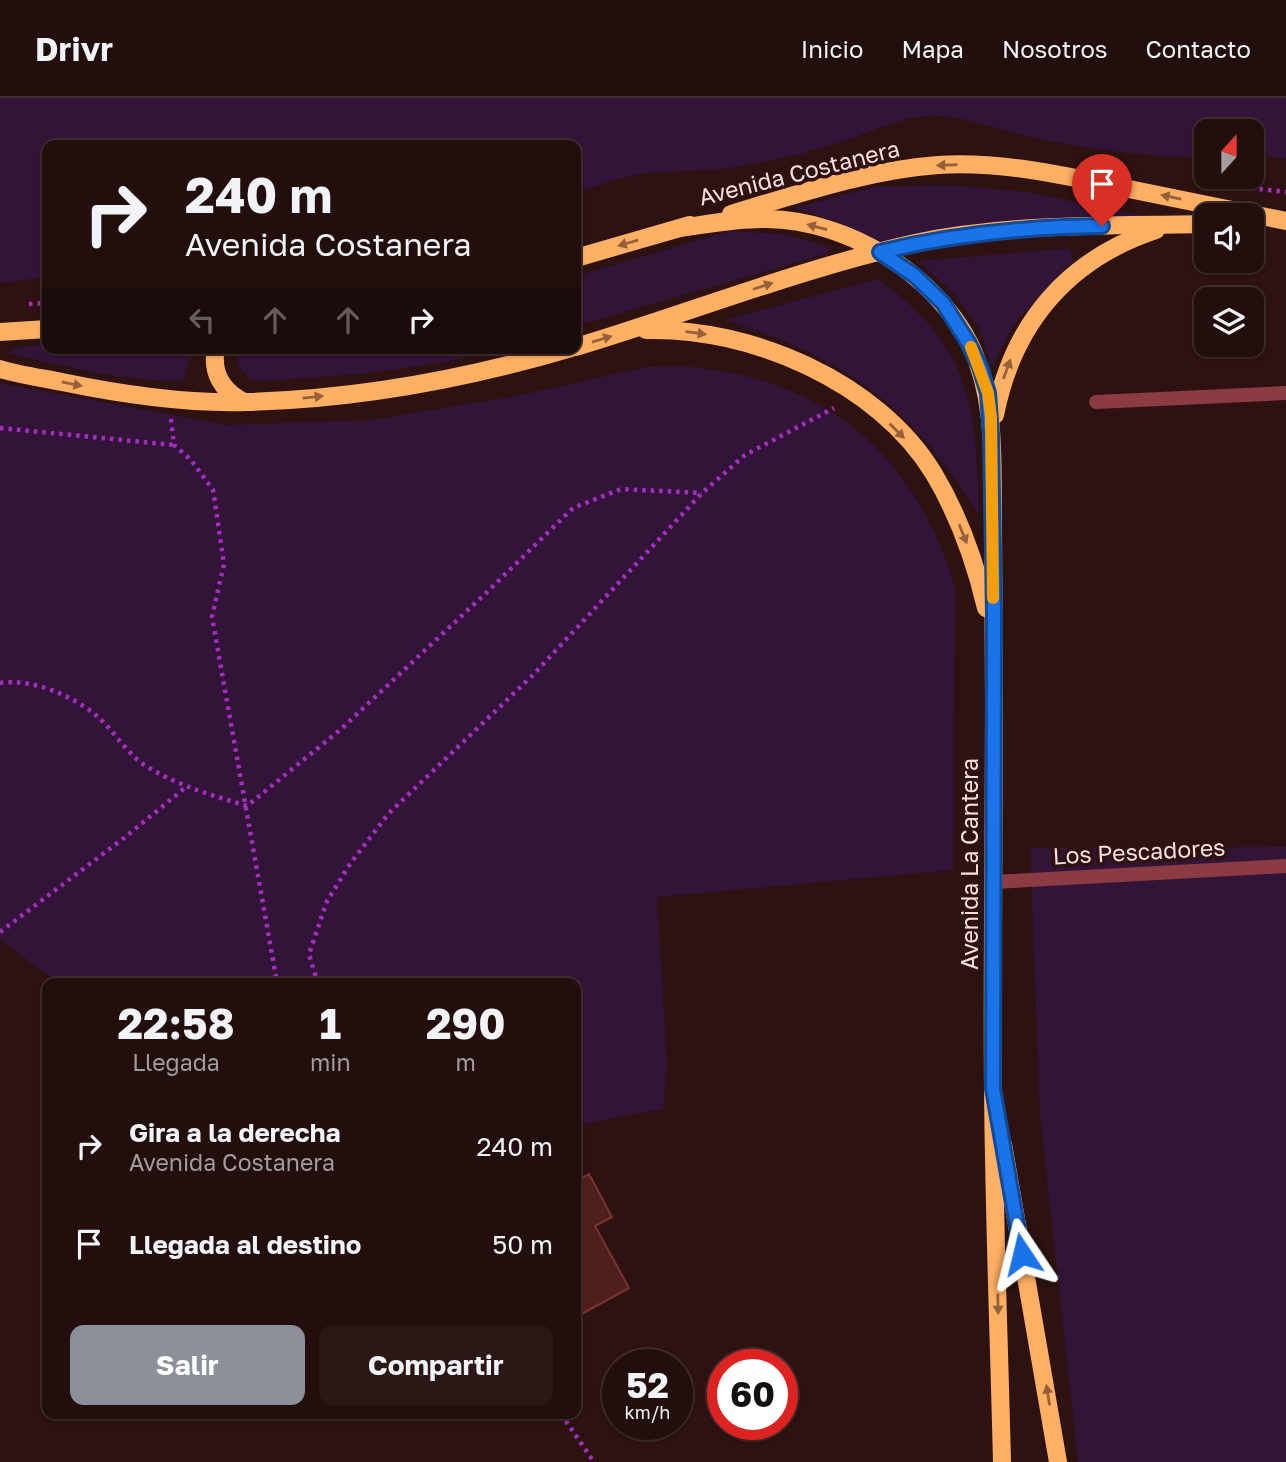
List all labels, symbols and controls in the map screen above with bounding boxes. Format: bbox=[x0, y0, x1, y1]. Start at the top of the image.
text: Drivr bbox=[35, 29, 113, 68]
text: Inicio bbox=[801, 34, 863, 63]
text: Mapa bbox=[901, 34, 964, 63]
text: Nosotros bbox=[1002, 34, 1108, 63]
text: Contacto bbox=[1146, 34, 1251, 63]
north arrow bbox=[1194, 119, 1264, 189]
map controls bbox=[1194, 119, 1264, 357]
street label: Avenida Costanera bbox=[696, 133, 902, 211]
pin bbox=[1072, 154, 1132, 226]
one-way arrow bbox=[935, 160, 957, 171]
text: 240 m bbox=[185, 165, 333, 224]
icon: arrive bbox=[1083, 165, 1121, 203]
icon: right bbox=[70, 168, 161, 259]
one-way arrow bbox=[1160, 192, 1182, 203]
button: sound bbox=[1194, 203, 1264, 273]
one-way arrow bbox=[806, 221, 828, 232]
text: Avenida Costanera bbox=[185, 225, 472, 263]
one-way arrow bbox=[617, 238, 638, 248]
one-way arrow bbox=[752, 280, 773, 291]
button: layers bbox=[1194, 287, 1264, 357]
icon: left bbox=[183, 301, 221, 339]
icon: ahead bbox=[256, 301, 294, 339]
icon: ahead bbox=[329, 301, 367, 339]
icon: right bbox=[402, 301, 440, 339]
one-way arrow bbox=[686, 328, 708, 339]
one-way arrow bbox=[592, 333, 613, 343]
one-way arrow bbox=[1002, 359, 1013, 380]
one-way arrow bbox=[61, 379, 83, 390]
one-way arrow bbox=[302, 391, 324, 402]
one-way arrow bbox=[889, 422, 906, 439]
one-way arrow bbox=[957, 524, 969, 544]
street label: Avenida La Cantera bbox=[955, 758, 983, 970]
street label: Los Pescadores bbox=[1052, 832, 1226, 870]
text: 22:58 bbox=[117, 998, 235, 1048]
text: 1 bbox=[319, 998, 341, 1048]
text: 290 bbox=[426, 998, 506, 1048]
text: Llegada bbox=[132, 1048, 220, 1076]
text: min bbox=[310, 1048, 351, 1076]
text: m bbox=[456, 1048, 476, 1076]
text: Gira a la derecha bbox=[129, 1117, 341, 1148]
icon: right bbox=[70, 1127, 108, 1165]
text: 240 m bbox=[476, 1131, 553, 1162]
text: Avenida Costanera bbox=[129, 1148, 335, 1176]
position arrow bbox=[985, 1217, 1059, 1291]
icon: arrive bbox=[70, 1225, 108, 1263]
text: Llegada al destino bbox=[129, 1229, 361, 1260]
text: 50 m bbox=[492, 1229, 553, 1260]
one-way arrow bbox=[992, 1294, 1004, 1316]
button: Salir bbox=[70, 1325, 305, 1405]
button: Compartir bbox=[319, 1325, 553, 1405]
speed limit sign: 60 bbox=[707, 1349, 798, 1440]
text: 52 bbox=[626, 1364, 669, 1406]
one-way arrow bbox=[1042, 1384, 1053, 1406]
text: km/h bbox=[625, 1401, 670, 1423]

